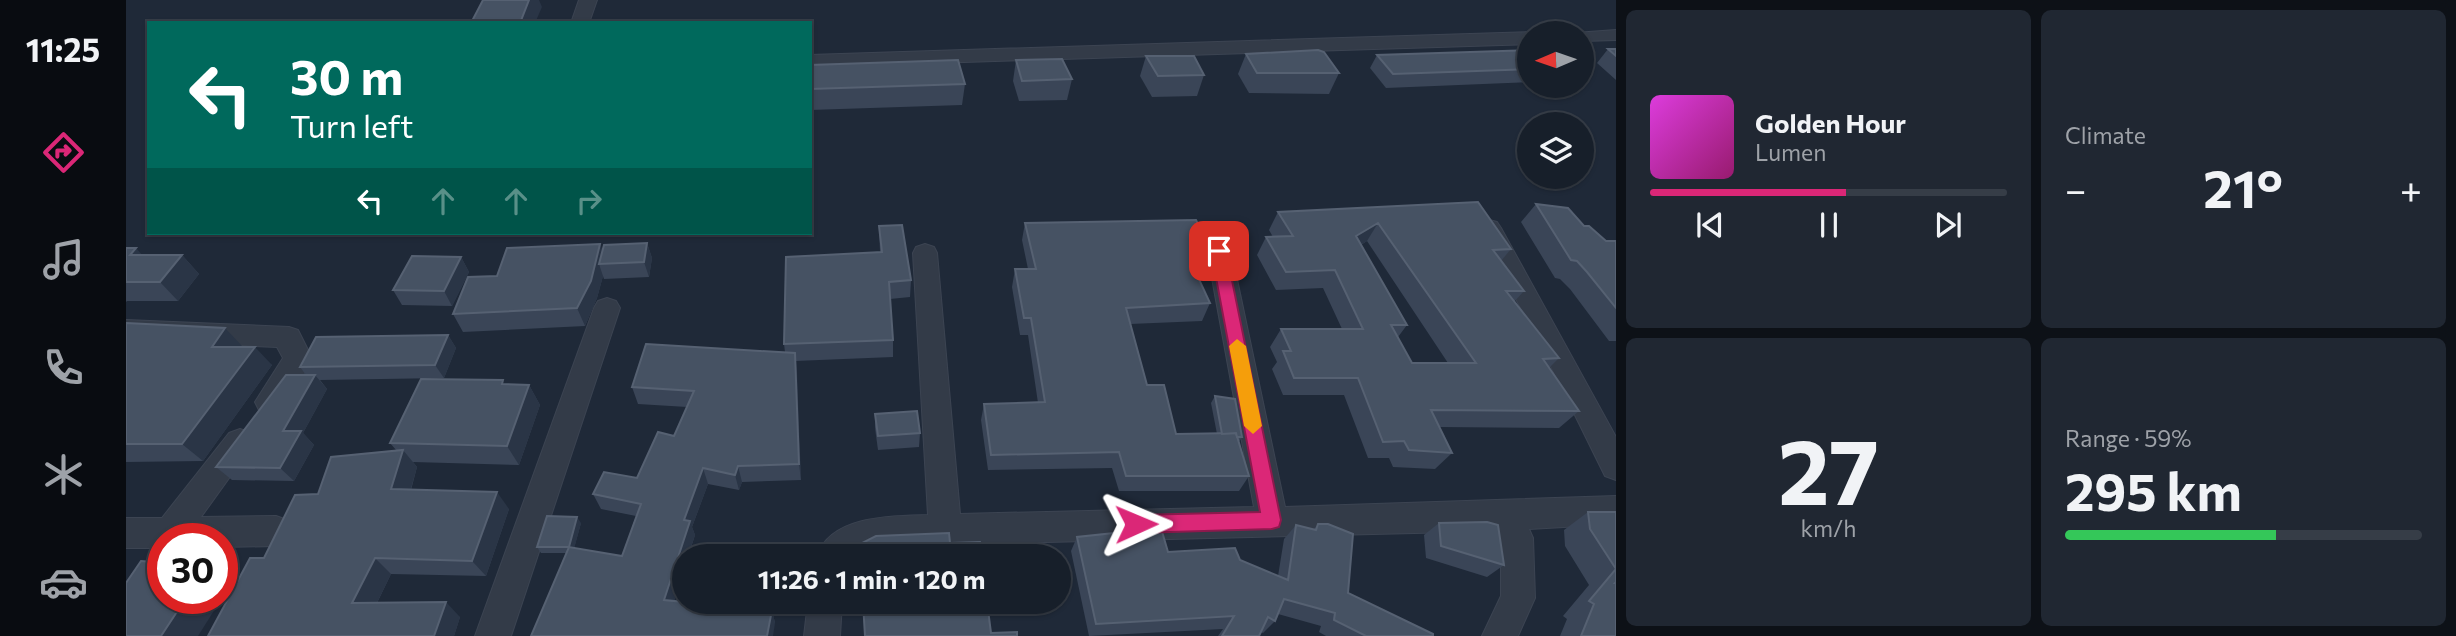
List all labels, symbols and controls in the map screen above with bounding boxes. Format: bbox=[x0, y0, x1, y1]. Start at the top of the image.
north arrow bbox=[1517, 21, 1594, 98]
map controls bbox=[1517, 21, 1594, 189]
text: 11:25 bbox=[26, 29, 100, 69]
text: 30 m bbox=[290, 45, 403, 105]
icon: left bbox=[175, 49, 266, 140]
text: Turn left bbox=[290, 105, 414, 145]
text: Golden Hour bbox=[1755, 107, 1906, 138]
button: layers bbox=[1517, 112, 1594, 189]
text: Climate bbox=[2065, 121, 2146, 149]
icon: directions bbox=[39, 128, 88, 177]
text: Lumen bbox=[1755, 138, 1826, 166]
text: 21° bbox=[2203, 155, 2283, 219]
text: − bbox=[2065, 165, 2087, 212]
text: + bbox=[2400, 165, 2422, 212]
icon: left bbox=[351, 182, 389, 220]
icon: ahead bbox=[424, 182, 462, 220]
icon: ahead bbox=[497, 182, 535, 220]
icon: right bbox=[570, 182, 608, 220]
icon: previous bbox=[1691, 206, 1729, 244]
icon: pause bbox=[1810, 206, 1848, 244]
icon: next bbox=[1929, 206, 1967, 244]
pin bbox=[1189, 221, 1249, 281]
icon: arrive bbox=[1200, 232, 1238, 270]
icon: music bbox=[39, 235, 88, 284]
icon: phone bbox=[39, 343, 88, 392]
text: 27 bbox=[1778, 412, 1879, 524]
text: Range · 59% bbox=[2065, 424, 2192, 452]
icon: climate bbox=[39, 450, 88, 499]
text: 295 km bbox=[2065, 458, 2242, 522]
position arrow bbox=[1099, 487, 1173, 561]
text: km/h bbox=[1801, 514, 1856, 542]
speed limit sign: 30 bbox=[147, 523, 238, 614]
icon: car bbox=[39, 558, 88, 607]
text: 11:26 · 1 min · 120 m bbox=[758, 563, 985, 594]

